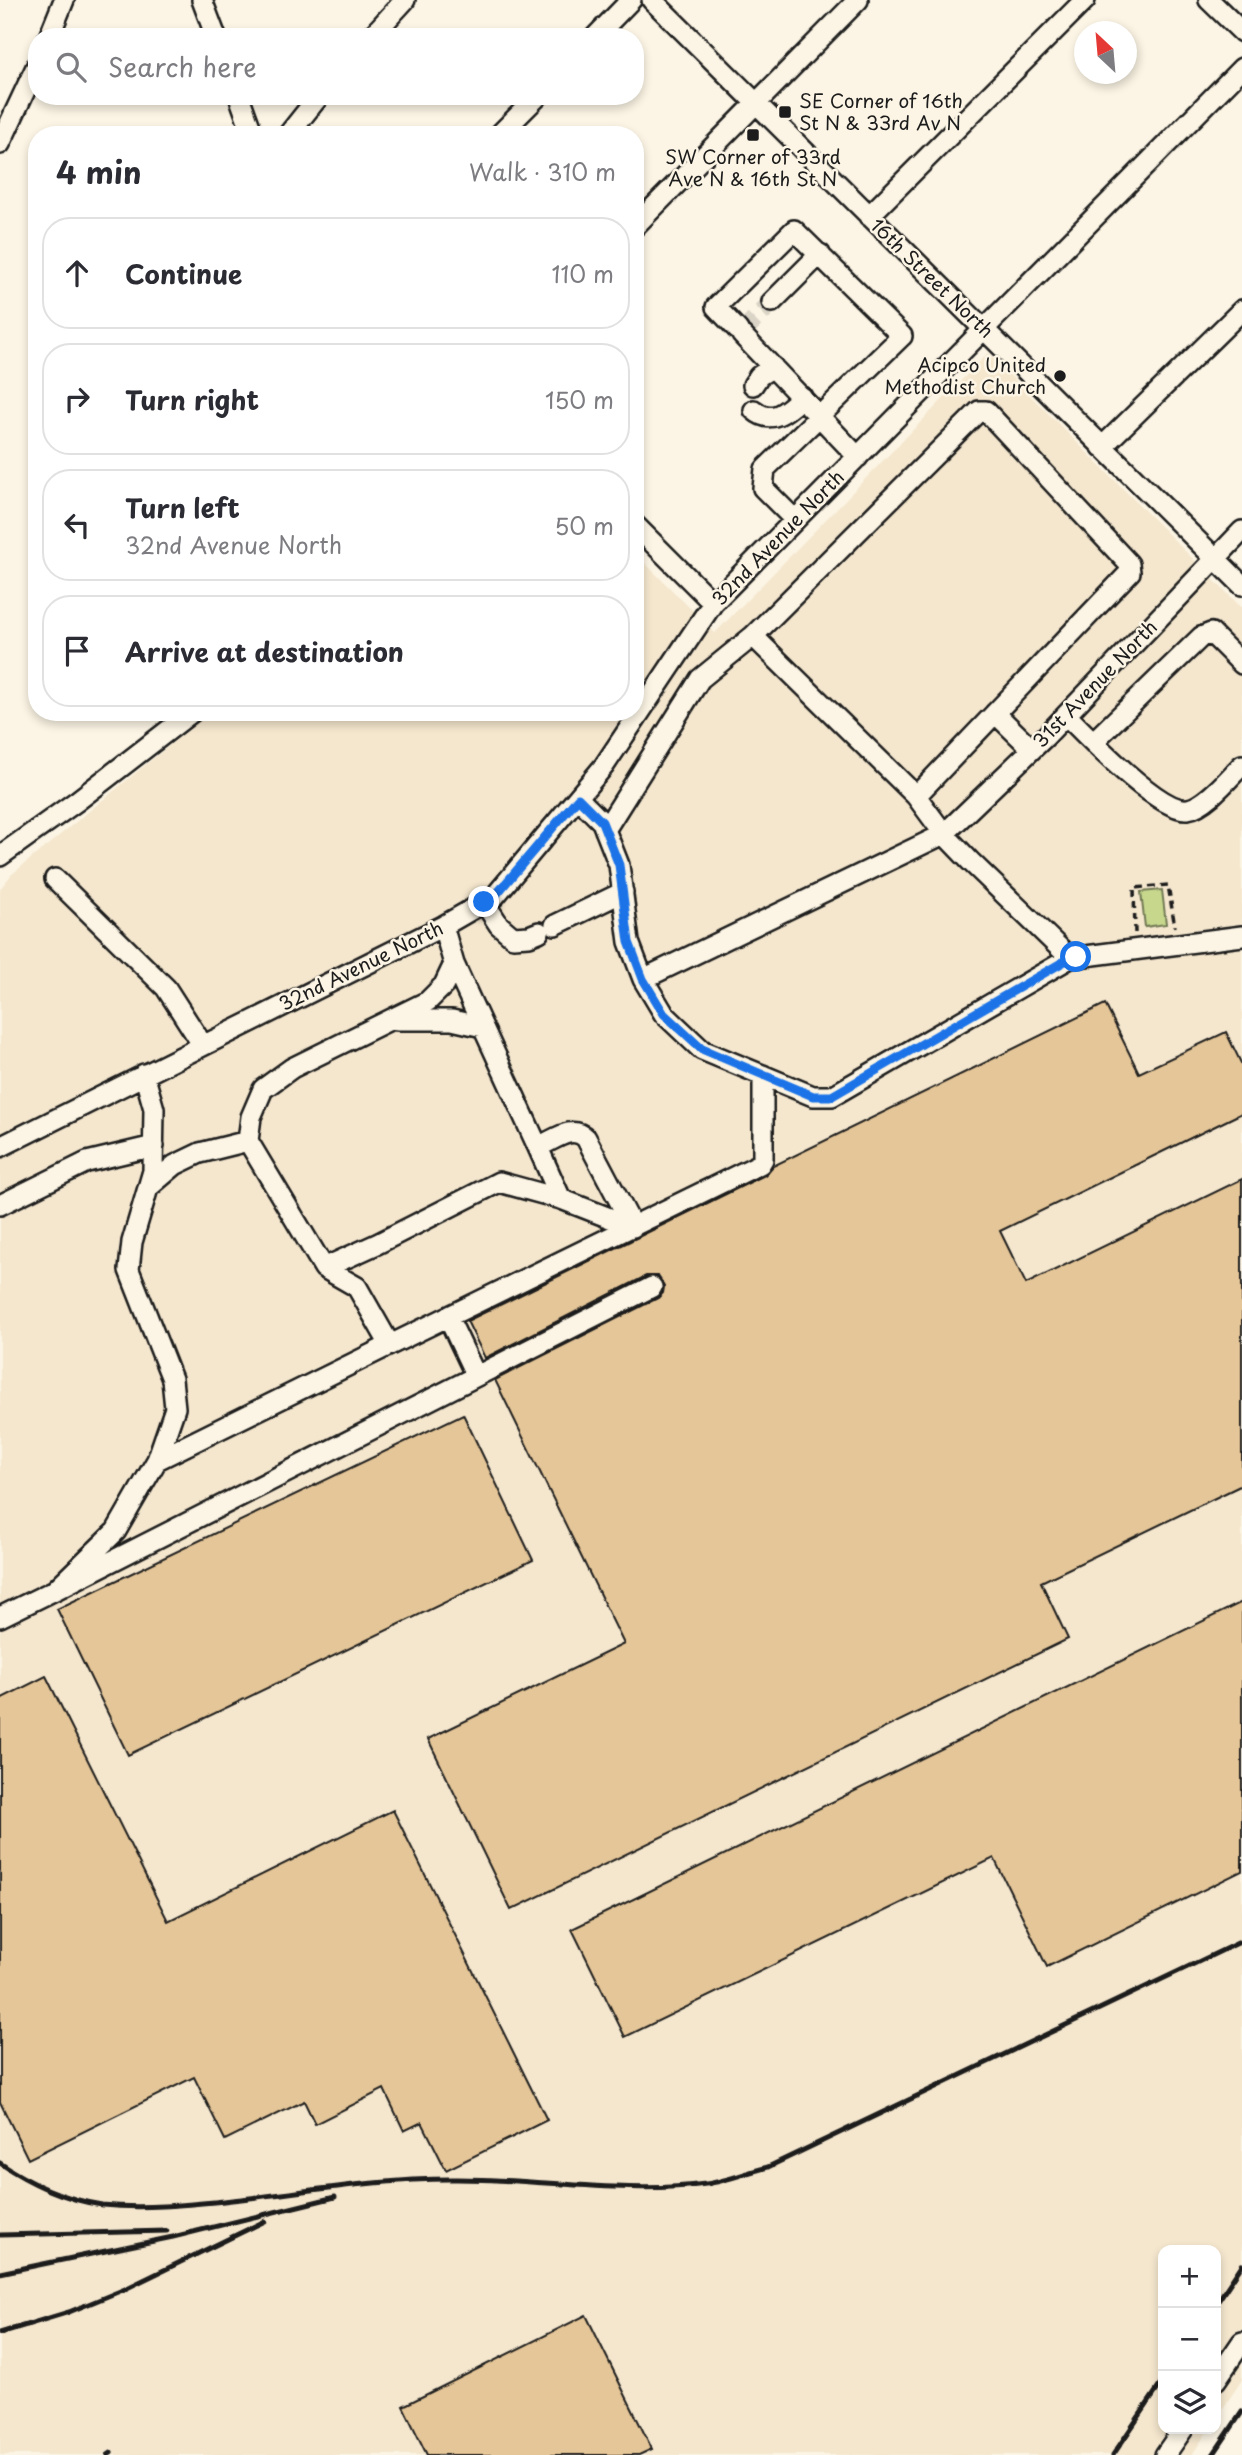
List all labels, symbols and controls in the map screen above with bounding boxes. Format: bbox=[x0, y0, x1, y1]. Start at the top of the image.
north arrow bbox=[1074, 21, 1137, 84]
search box bbox=[28, 28, 644, 105]
text: Search here bbox=[108, 47, 257, 86]
icon: search bbox=[52, 48, 90, 86]
place label: SE Corner of 16th St N & 33rd Av N bbox=[799, 86, 963, 136]
marker: SE Corner of 16th St N & 33rd Av N bbox=[777, 104, 793, 120]
marker: SW Corner of 33rd Ave N & 16th St N bbox=[745, 127, 761, 143]
place label: SW Corner of 33rd Ave N & 16th St N bbox=[665, 142, 841, 192]
text: 4 min bbox=[56, 149, 142, 194]
text: Walk · 310 m bbox=[469, 154, 616, 189]
street label: 16th Street North bbox=[865, 211, 1001, 344]
icon: ahead bbox=[58, 254, 96, 292]
text: Continue bbox=[125, 254, 242, 293]
text: 110 m bbox=[552, 256, 614, 291]
place label: Acipco United Methodist Church bbox=[884, 350, 1046, 400]
marker: Acipco United Methodist Church bbox=[1052, 368, 1068, 384]
icon: right bbox=[58, 380, 96, 418]
text: Turn right bbox=[125, 380, 259, 419]
text: 150 m bbox=[545, 382, 614, 417]
street label: 32nd Avenue North bbox=[705, 463, 850, 612]
text: Turn left bbox=[125, 488, 240, 527]
icon: left bbox=[58, 506, 96, 544]
text: 50 m bbox=[554, 508, 614, 543]
text: 32nd Avenue North bbox=[125, 527, 342, 562]
street label: 31st Avenue North bbox=[1026, 613, 1163, 754]
icon: arrive bbox=[58, 632, 96, 670]
text: Arrive at destination bbox=[125, 632, 404, 671]
route end bbox=[468, 886, 499, 917]
street label: 32nd Avenue North bbox=[274, 913, 447, 1017]
route start bbox=[1060, 941, 1091, 972]
map controls bbox=[1158, 2245, 1221, 2434]
button: + bbox=[1158, 2245, 1221, 2308]
button: − bbox=[1158, 2308, 1221, 2371]
button: layers bbox=[1158, 2371, 1221, 2434]

